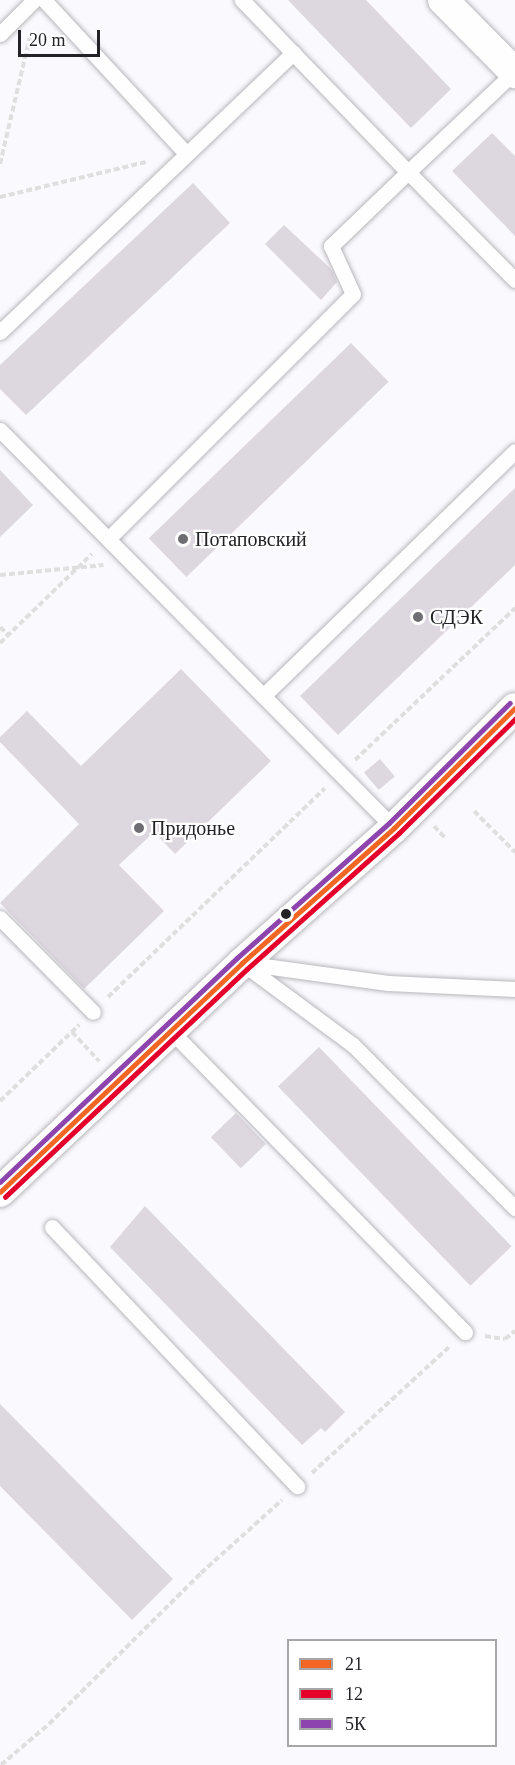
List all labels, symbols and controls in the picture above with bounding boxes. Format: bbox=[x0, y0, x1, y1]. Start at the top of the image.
scale bar bbox=[21, 18, 104, 56]
text: 20 m bbox=[29, 30, 66, 50]
place label: Потаповский bbox=[195, 527, 307, 551]
marker: Потаповский bbox=[176, 532, 190, 546]
place label: СДЭК bbox=[430, 605, 483, 629]
marker: СДЭК bbox=[411, 610, 425, 624]
place label: Придонье bbox=[151, 816, 235, 840]
marker: Придонье bbox=[132, 821, 146, 835]
unlabelled marker bbox=[280, 908, 292, 920]
legend bbox=[287, 1639, 497, 1747]
text: 21 bbox=[345, 1654, 363, 1674]
text: 12 bbox=[345, 1684, 363, 1704]
text: 5К bbox=[345, 1714, 366, 1734]

